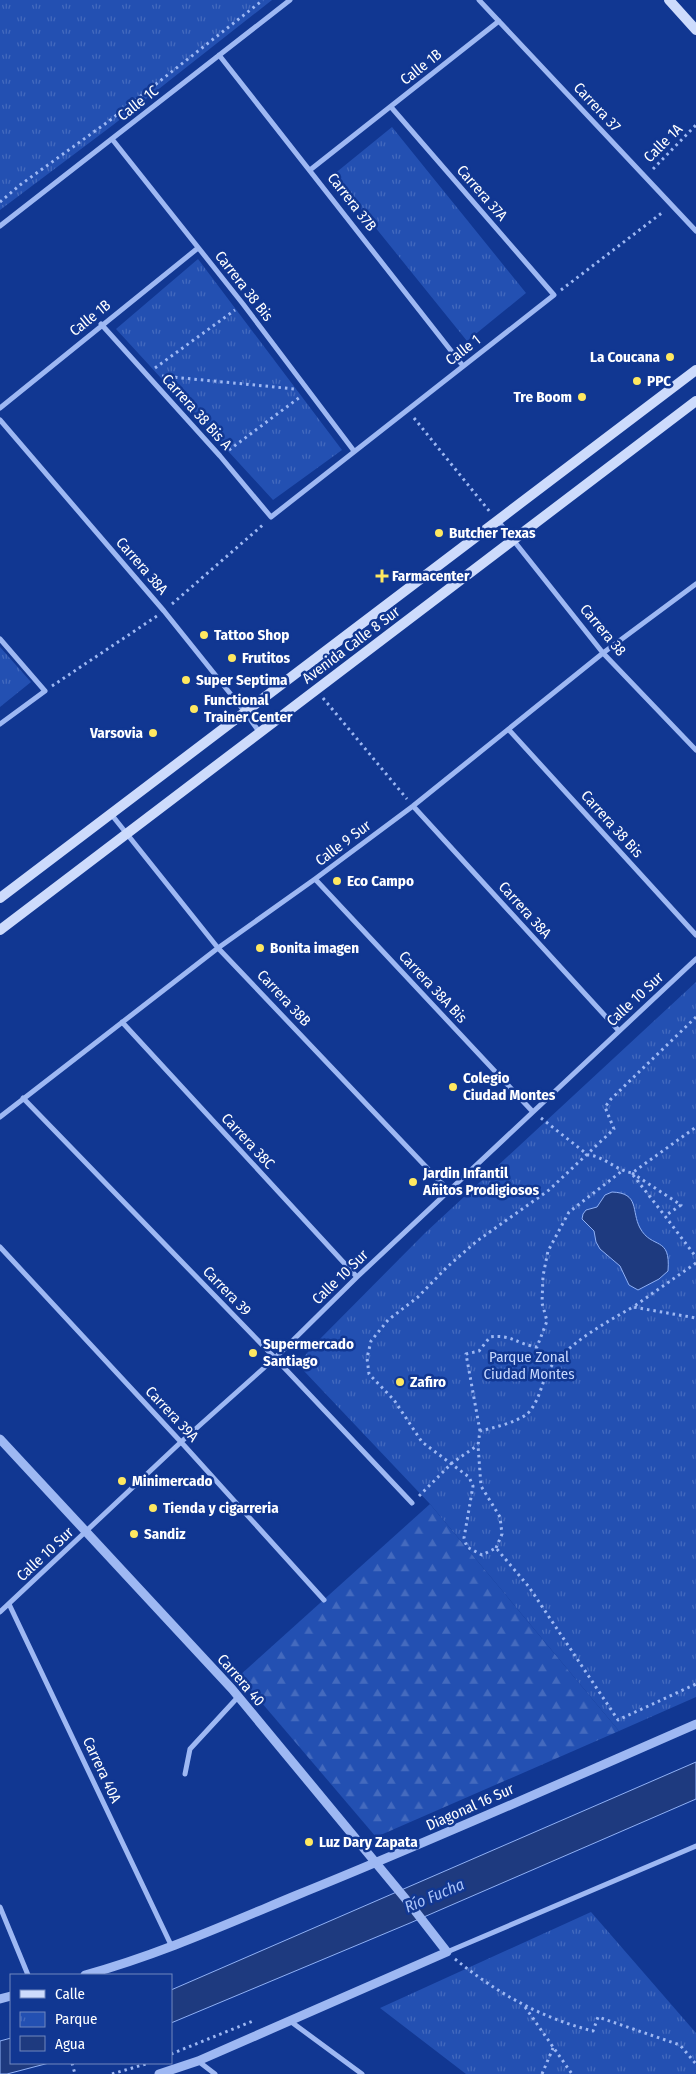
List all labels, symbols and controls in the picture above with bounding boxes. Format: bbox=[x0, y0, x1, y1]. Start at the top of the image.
street label: Calle 1B bbox=[397, 45, 445, 89]
street label: Carrera 37 bbox=[570, 79, 624, 135]
street label: Calle 1C bbox=[114, 81, 162, 125]
street label: Calle 1A bbox=[640, 120, 686, 166]
street label: Carrera 37A bbox=[453, 161, 511, 225]
street label: Carrera 37B bbox=[324, 169, 380, 235]
street label: Carrera 38 Bis bbox=[211, 247, 277, 325]
street label: Calle 1B bbox=[66, 296, 114, 340]
street label: Calle 1 bbox=[442, 331, 484, 369]
place label: La Coucana bbox=[590, 348, 661, 366]
marker: La Coucana bbox=[664, 351, 676, 363]
street label: Carrera 38 Bis A bbox=[158, 370, 236, 454]
place label: PPC bbox=[647, 372, 671, 390]
marker: PPC bbox=[631, 375, 643, 387]
place label: Tre Boom bbox=[513, 388, 572, 406]
marker: Tre Boom bbox=[576, 391, 588, 403]
place label: Butcher Texas bbox=[449, 524, 536, 542]
marker: Butcher Texas bbox=[433, 527, 445, 539]
street label: Carrera 38A bbox=[112, 534, 172, 598]
place label: Farmacenter bbox=[392, 567, 470, 585]
marker: Farmacenter bbox=[376, 570, 388, 582]
street label: Carrera 38 bbox=[576, 600, 630, 660]
street label: Avenida Calle 8 Sur bbox=[299, 602, 404, 688]
place label: Tattoo Shop bbox=[214, 626, 289, 644]
marker: Tattoo Shop bbox=[198, 629, 210, 641]
place label: Frutitos bbox=[242, 649, 291, 667]
marker: Frutitos bbox=[226, 652, 238, 664]
place label: Super Septima bbox=[196, 671, 288, 689]
marker: Super Septima bbox=[180, 674, 192, 686]
place label: Functional Trainer Center bbox=[204, 691, 293, 726]
marker: Functional Trainer Center bbox=[188, 703, 200, 715]
place label: Varsovia bbox=[89, 724, 144, 742]
marker: Varsovia bbox=[147, 727, 159, 739]
street label: Carrera 38 Bis bbox=[577, 787, 647, 861]
street label: Calle 9 Sur bbox=[312, 816, 375, 870]
place label: Eco Campo bbox=[347, 872, 414, 890]
marker: Eco Campo bbox=[331, 875, 343, 887]
street label: Carrera 38A bbox=[495, 878, 555, 942]
place label: Bonita imagen bbox=[270, 939, 359, 957]
marker: Bonita imagen bbox=[254, 942, 266, 954]
street label: Carrera 38A Bis bbox=[395, 947, 471, 1027]
street label: Carrera 38B bbox=[253, 966, 315, 1030]
street label: Calle 10 Sur bbox=[603, 968, 668, 1030]
place label: Colegio Ciudad Montes bbox=[463, 1069, 556, 1104]
marker: Colegio Ciudad Montes bbox=[447, 1081, 459, 1093]
street label: Carrera 38C bbox=[218, 1109, 279, 1173]
place label: Jardin Infantil Añitos Prodigiosos bbox=[422, 1164, 540, 1199]
marker: Jardin Infantil Añitos Prodigiosos bbox=[407, 1176, 419, 1188]
street label: Calle 10 Sur bbox=[308, 1245, 372, 1308]
street label: Carrera 39 bbox=[199, 1263, 255, 1319]
place label: Supermercado Santiago bbox=[263, 1335, 354, 1370]
marker: Supermercado Santiago bbox=[247, 1347, 259, 1359]
park label: Parque Zonal Ciudad Montes bbox=[483, 1348, 575, 1383]
place label: Zafiro bbox=[410, 1373, 446, 1391]
marker: Zafiro bbox=[394, 1376, 406, 1388]
street label: Carrera 39A bbox=[142, 1382, 202, 1446]
place label: Minimercado bbox=[132, 1472, 213, 1490]
marker: Minimercado bbox=[116, 1475, 128, 1487]
place label: Tienda y cigarreria bbox=[163, 1499, 279, 1517]
marker: Tienda y cigarreria bbox=[147, 1502, 159, 1514]
street label: Calle 10 Sur bbox=[13, 1523, 78, 1585]
place label: Sandiz bbox=[144, 1525, 186, 1543]
marker: Sandiz bbox=[128, 1528, 140, 1540]
street label: Carrera 40 bbox=[214, 1650, 268, 1710]
street label: Carrera 40A bbox=[79, 1734, 125, 1806]
street label: Diagonal 16 Sur bbox=[423, 1779, 517, 1834]
place label: Luz Dary Zapata bbox=[319, 1833, 418, 1851]
marker: Luz Dary Zapata bbox=[303, 1836, 315, 1848]
water label: Río Fucha bbox=[402, 1874, 467, 1917]
legend bbox=[10, 1974, 172, 2064]
text: Calle bbox=[55, 1985, 85, 2003]
text: Parque bbox=[55, 2010, 98, 2028]
text: Agua bbox=[55, 2035, 85, 2053]

